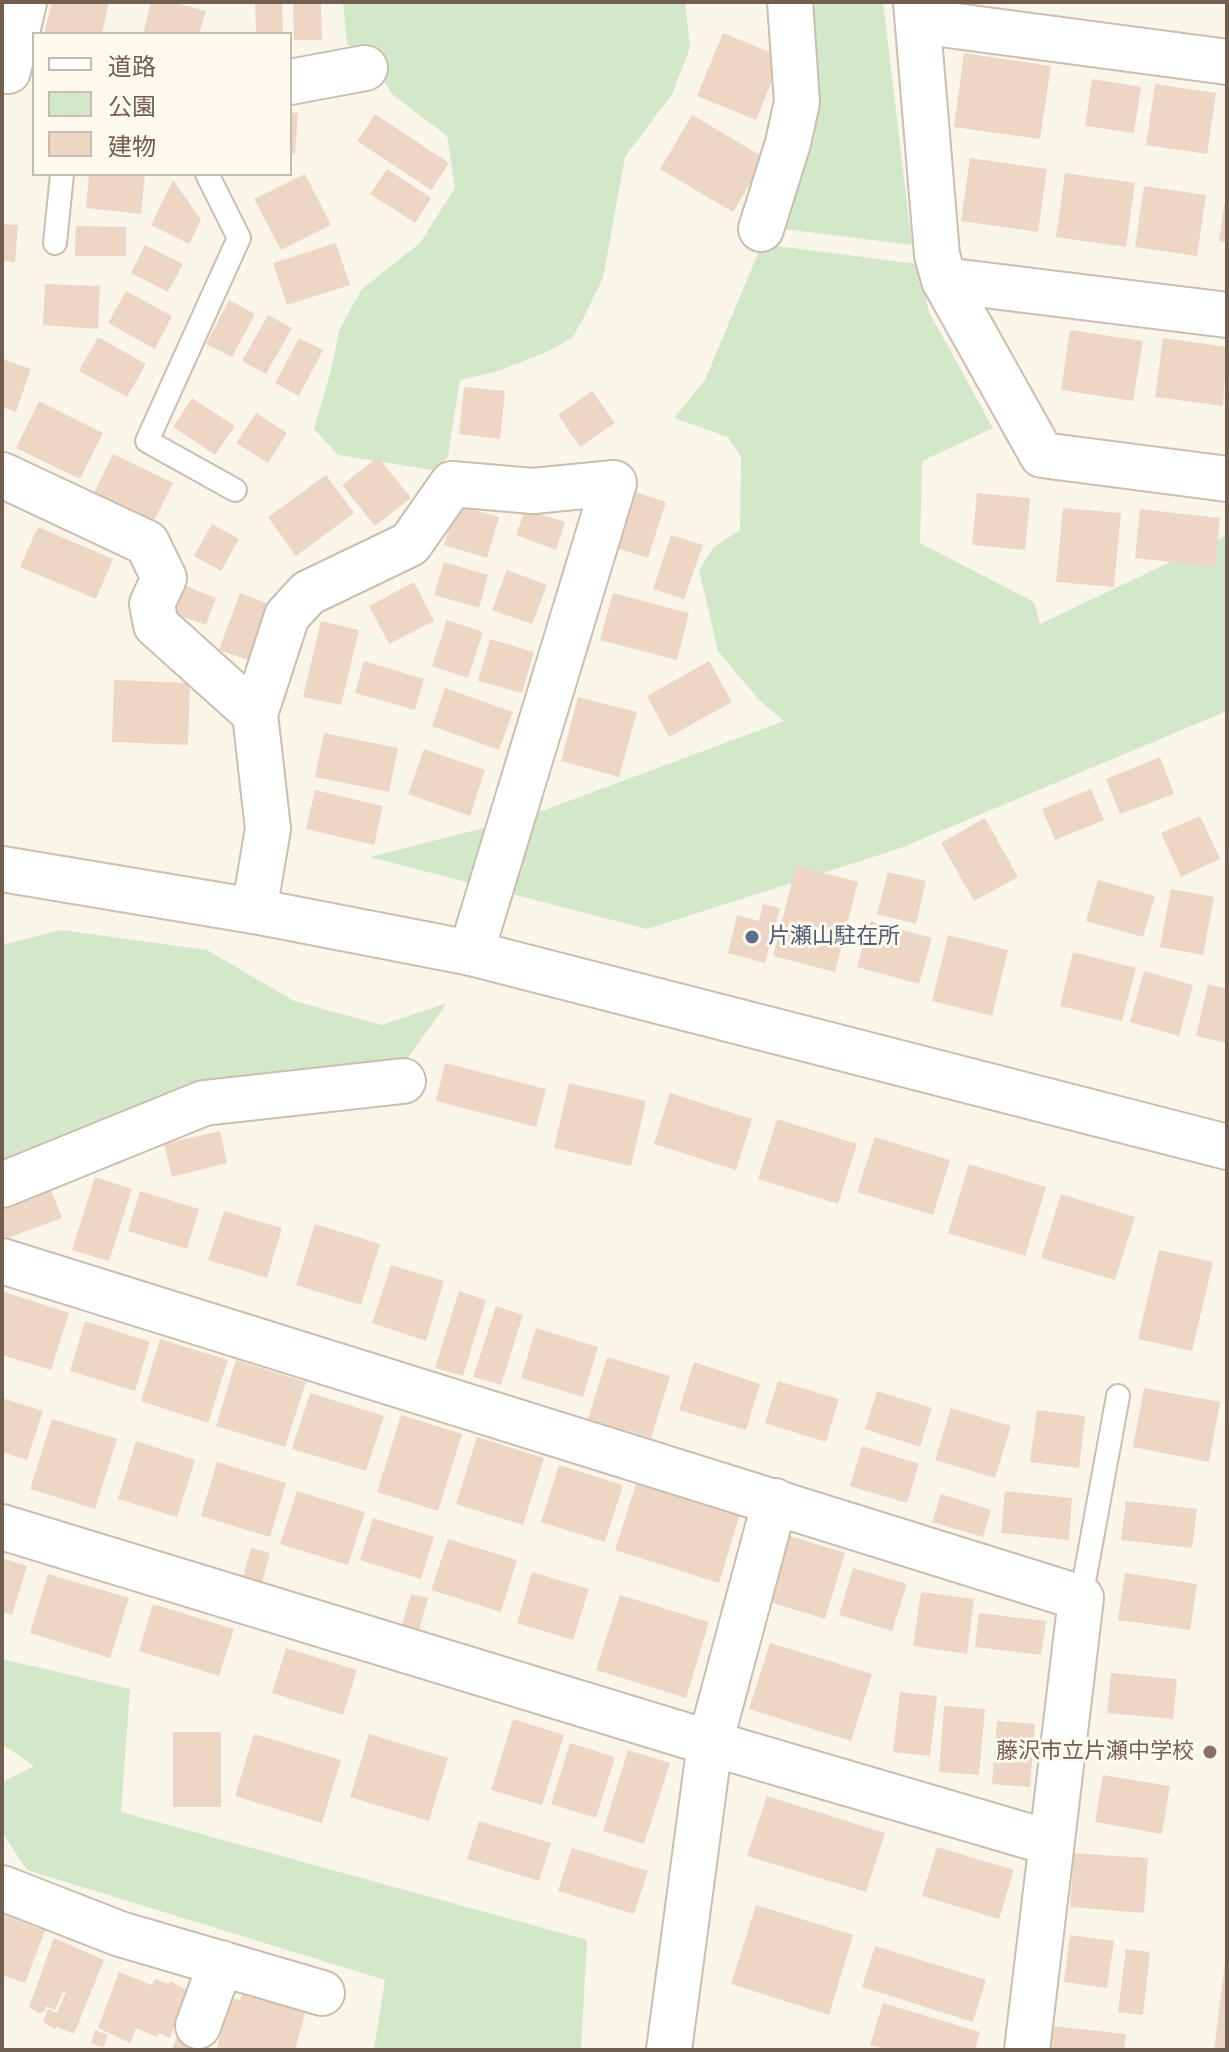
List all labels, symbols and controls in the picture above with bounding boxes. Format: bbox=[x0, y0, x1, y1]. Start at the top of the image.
legend bbox=[32, 32, 292, 176]
text: 道路 bbox=[108, 52, 156, 81]
text: 公園 bbox=[108, 92, 156, 121]
text: 建物 bbox=[108, 132, 156, 161]
place label: 片瀬山駐在所 bbox=[768, 924, 900, 950]
marker: 片瀬山駐在所 bbox=[743, 928, 761, 946]
place label: 藤沢市立片瀬中学校 bbox=[996, 1739, 1194, 1765]
marker: 藤沢市立片瀬中学校 bbox=[1201, 1743, 1219, 1761]

